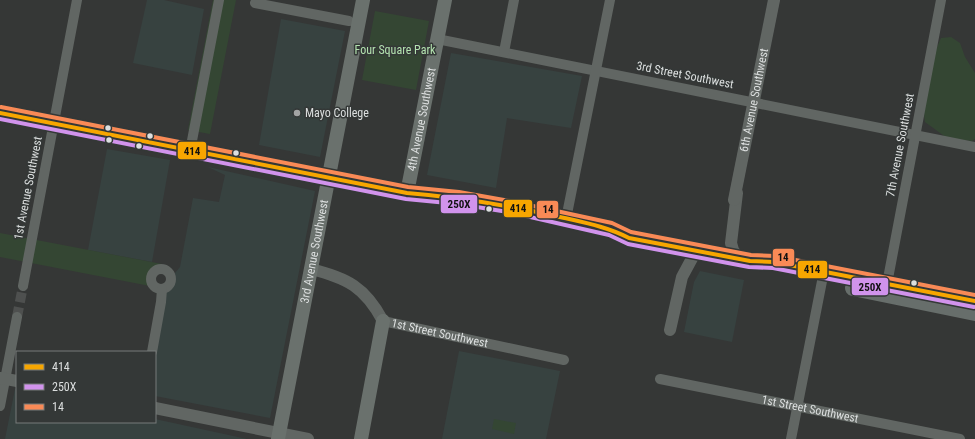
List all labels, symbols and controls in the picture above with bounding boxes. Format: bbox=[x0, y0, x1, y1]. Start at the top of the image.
park label: Four Square Park bbox=[355, 43, 436, 57]
street label: 6th Avenue Southwest bbox=[737, 47, 771, 153]
street label: 3rd Street Southwest bbox=[635, 59, 735, 91]
street label: 4th Avenue Southwest bbox=[404, 66, 439, 172]
street label: 7th Avenue Southwest bbox=[883, 92, 917, 198]
place label: Mayo College bbox=[305, 106, 369, 120]
marker: Mayo College bbox=[292, 108, 302, 118]
unlabelled marker bbox=[103, 123, 113, 133]
unlabelled marker bbox=[145, 131, 155, 141]
street label: 1st Avenue Southwest bbox=[11, 135, 45, 241]
unlabelled marker bbox=[104, 135, 114, 145]
unlabelled marker bbox=[134, 141, 144, 151]
line badge: 414 bbox=[177, 141, 207, 160]
text: 414 bbox=[184, 145, 201, 158]
unlabelled marker bbox=[231, 148, 241, 158]
line badge: 250X bbox=[440, 194, 478, 214]
street label: 3rd Avenue Southwest bbox=[297, 198, 331, 305]
text: 250X bbox=[448, 198, 470, 211]
line badge: 414 bbox=[503, 199, 533, 218]
line badge: 14 bbox=[536, 200, 559, 219]
text: 414 bbox=[510, 202, 527, 215]
text: 14 bbox=[542, 203, 554, 216]
unlabelled marker bbox=[484, 204, 494, 214]
line badge: 14 bbox=[772, 248, 795, 267]
text: 14 bbox=[777, 251, 789, 264]
line badge: 414 bbox=[797, 260, 828, 279]
text: 414 bbox=[804, 263, 821, 276]
line badge: 250X bbox=[851, 277, 889, 296]
unlabelled marker bbox=[909, 278, 919, 288]
text: 250X bbox=[859, 281, 881, 294]
street label: 1st Street Southwest bbox=[390, 316, 490, 351]
legend bbox=[16, 351, 156, 423]
text: 414 bbox=[52, 360, 70, 374]
text: 250X bbox=[52, 380, 77, 394]
street label: 1st Street Southwest bbox=[760, 392, 860, 426]
text: 14 bbox=[52, 400, 64, 414]

